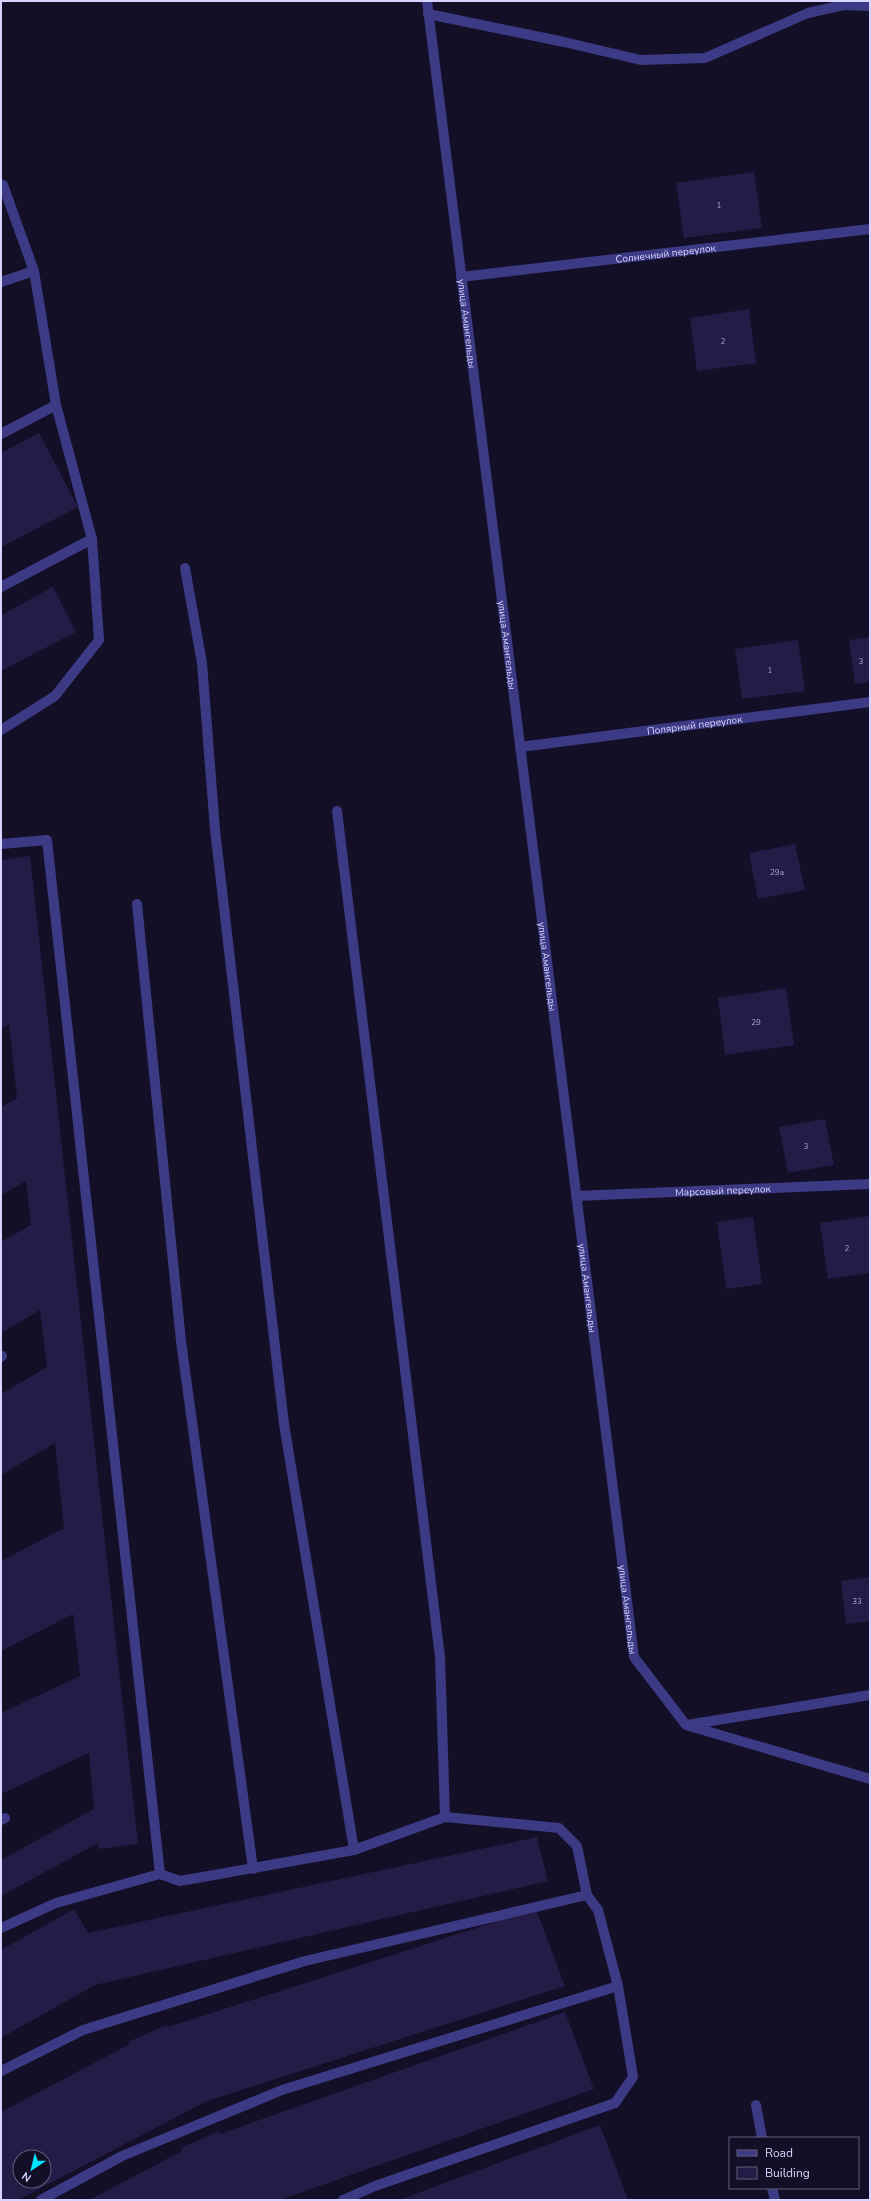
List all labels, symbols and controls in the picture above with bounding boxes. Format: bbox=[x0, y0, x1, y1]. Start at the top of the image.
house number: 1 bbox=[717, 200, 722, 211]
street label: Солнечный переулок bbox=[615, 241, 717, 267]
street label: улица Амангельды bbox=[454, 278, 479, 369]
house number: 2 bbox=[721, 336, 726, 347]
street label: улица Амангельды bbox=[494, 600, 519, 691]
house number: 3 bbox=[859, 656, 864, 667]
house number: 1 bbox=[768, 665, 773, 676]
street label: Полярный переулок bbox=[646, 712, 744, 739]
house number: 29а bbox=[770, 867, 784, 878]
street label: улица Амангельды bbox=[534, 921, 559, 1012]
house number: 29 bbox=[751, 1017, 761, 1028]
house number: 3 bbox=[804, 1141, 809, 1152]
street label: Марсовый переулок bbox=[675, 1182, 772, 1200]
street label: улица Амангельды bbox=[574, 1243, 599, 1334]
house number: 2 bbox=[845, 1243, 850, 1254]
street label: улица Амангельды bbox=[615, 1564, 640, 1655]
house number: 33 bbox=[852, 1596, 862, 1607]
legend bbox=[729, 2137, 859, 2189]
text: Road bbox=[765, 2145, 793, 2161]
north arrow bbox=[12, 2149, 52, 2189]
text: Building bbox=[765, 2165, 810, 2181]
text: N bbox=[19, 2168, 34, 2185]

